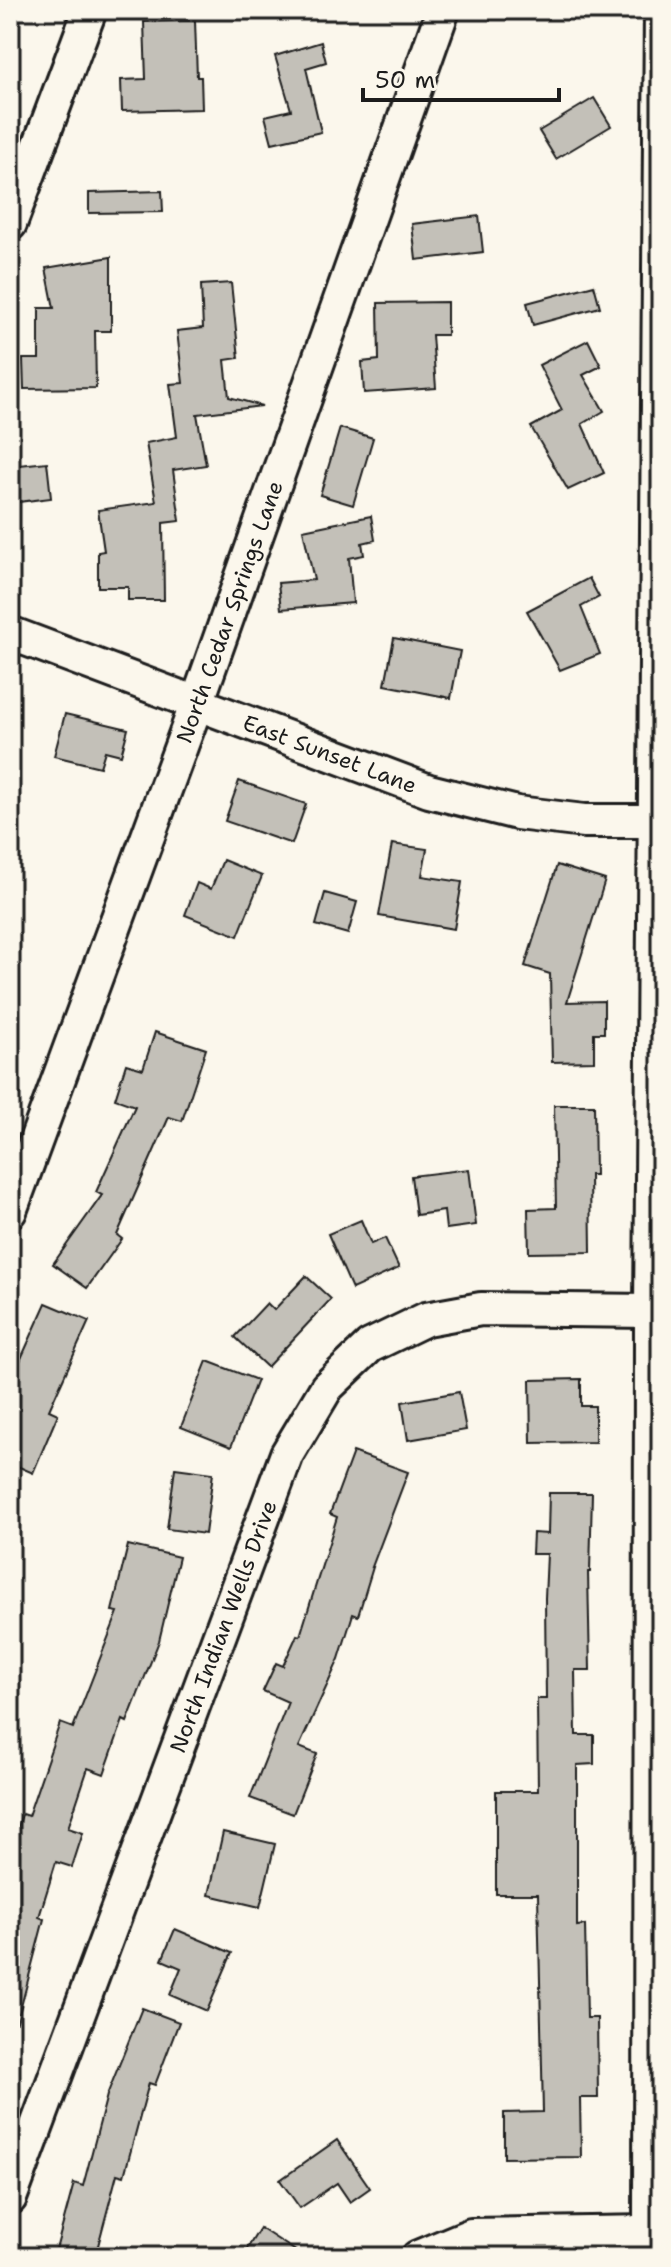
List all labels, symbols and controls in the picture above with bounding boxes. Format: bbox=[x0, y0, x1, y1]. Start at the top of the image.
scale bar bbox=[363, 52, 559, 102]
text: 50 m bbox=[375, 64, 435, 96]
street label: North Cedar Springs Lane bbox=[170, 477, 290, 747]
street label: East Sunset Lane bbox=[239, 708, 421, 800]
street label: North Indian Wells Drive bbox=[163, 1496, 284, 1757]

